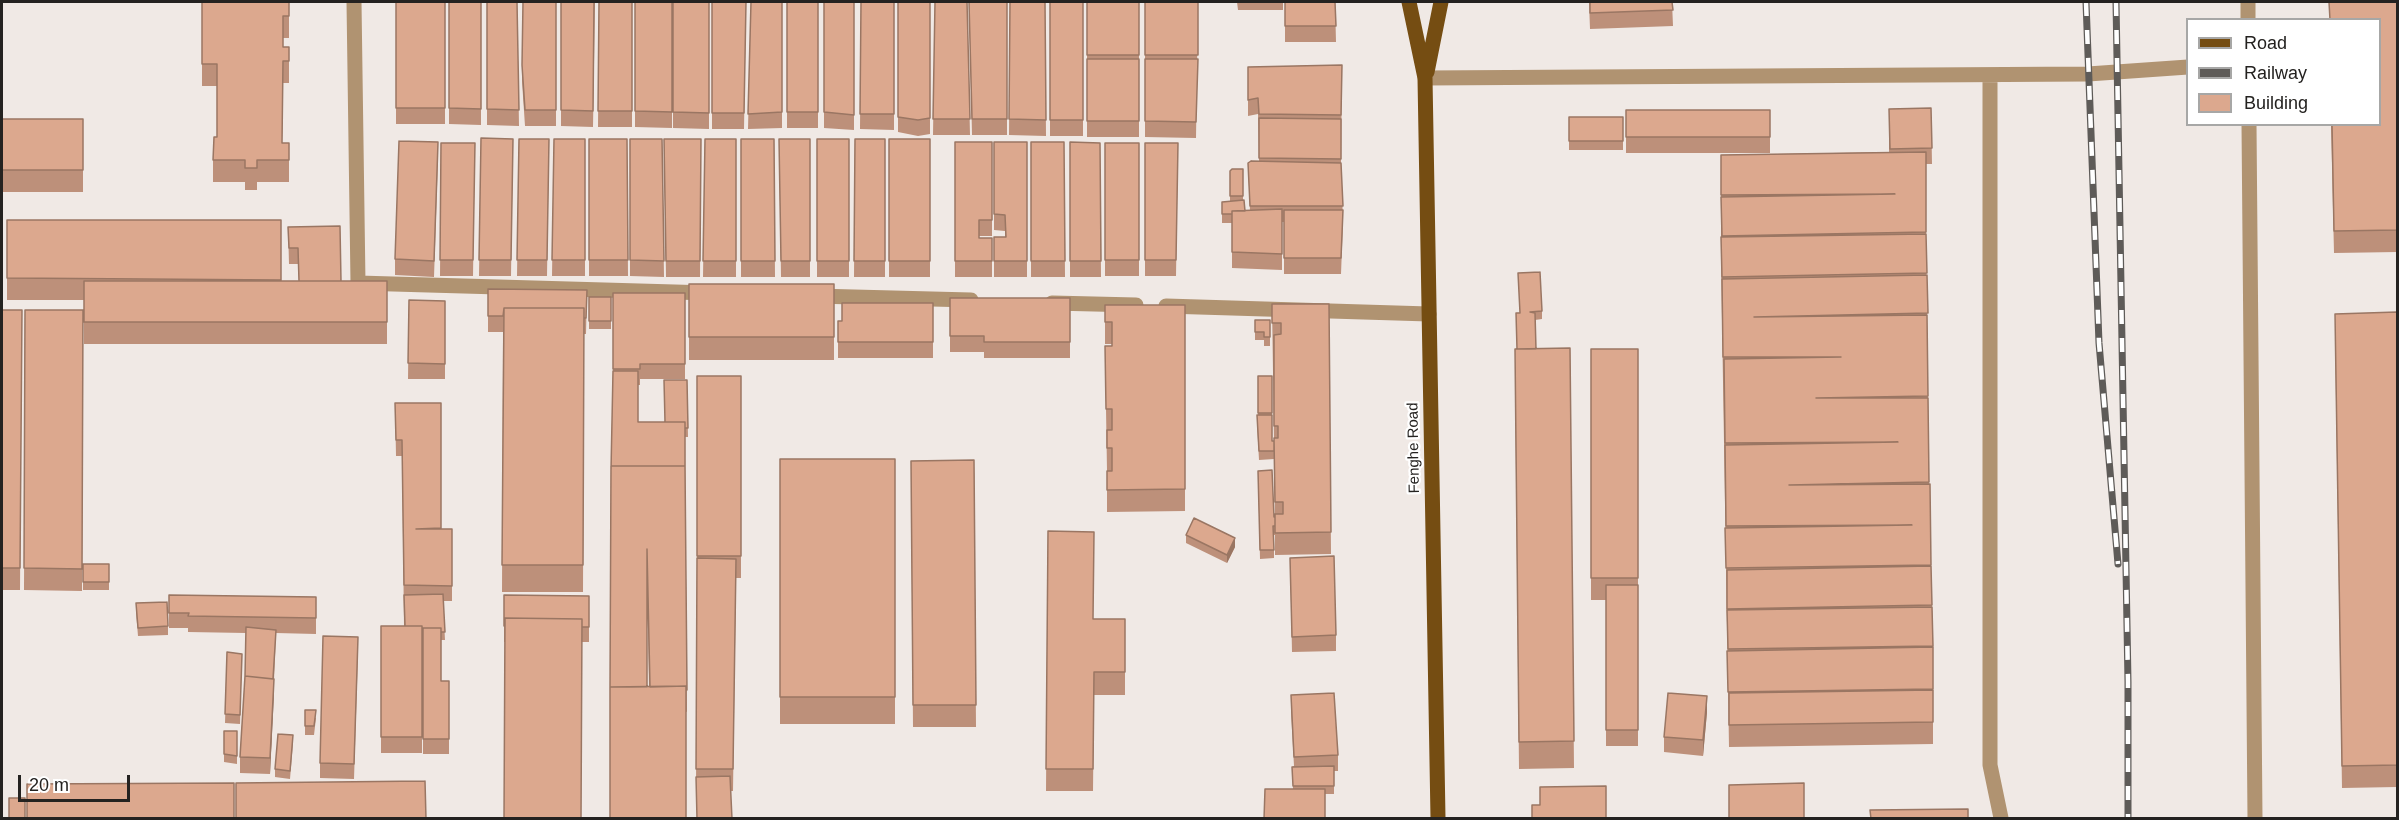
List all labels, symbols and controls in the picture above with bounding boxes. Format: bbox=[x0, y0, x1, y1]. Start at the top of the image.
legend bbox=[2186, 18, 2381, 126]
text: Road bbox=[2244, 33, 2287, 53]
text: Railway bbox=[2244, 63, 2307, 83]
text: Building bbox=[2244, 93, 2308, 113]
street label: Fenghe Road bbox=[1404, 402, 1424, 494]
scale bar bbox=[21, 763, 134, 801]
text: 20 m bbox=[29, 775, 69, 795]

